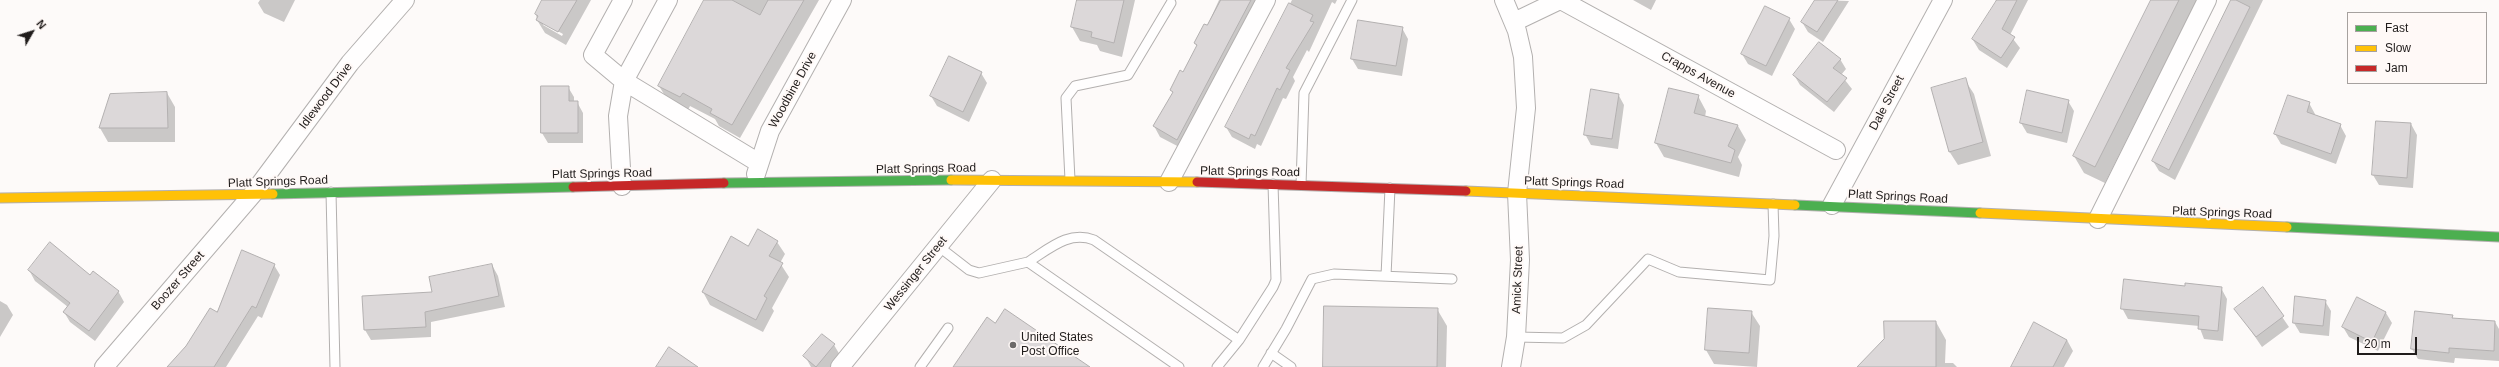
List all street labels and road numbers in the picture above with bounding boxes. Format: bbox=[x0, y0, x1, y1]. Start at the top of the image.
street label: Woodbine Drive bbox=[766, 49, 820, 131]
street label: Crapps Avenue bbox=[1658, 49, 1738, 101]
street label: Idlewood Drive bbox=[296, 60, 356, 132]
street label: Dale Street bbox=[1867, 73, 1907, 133]
street label: Platt Springs Road bbox=[876, 161, 976, 177]
street label: Platt Springs Road bbox=[1200, 164, 1300, 180]
street label: Platt Springs Road bbox=[552, 166, 652, 182]
street label: Platt Springs Road bbox=[228, 173, 328, 191]
street label: Platt Springs Road bbox=[1524, 174, 1624, 192]
street label: Platt Springs Road bbox=[1848, 187, 1948, 207]
street label: Platt Springs Road bbox=[2172, 204, 2272, 222]
street label: Wessinger Street bbox=[882, 234, 950, 314]
street label: Amick Street bbox=[1510, 246, 1526, 314]
street label: Boozer Street bbox=[148, 249, 208, 313]

